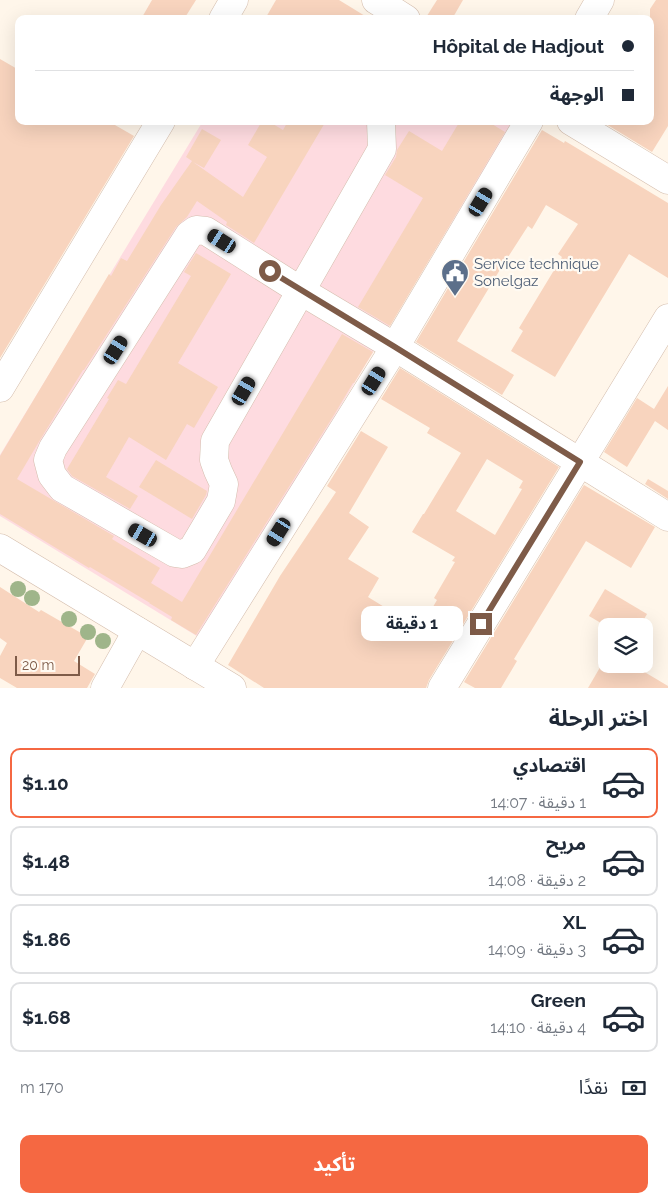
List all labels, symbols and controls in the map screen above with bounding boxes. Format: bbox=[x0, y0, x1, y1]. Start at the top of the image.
text: Hôpital de Hadjout bbox=[432, 35, 604, 57]
text: الوجهة bbox=[550, 83, 604, 105]
car bbox=[466, 185, 495, 219]
car bbox=[205, 227, 238, 255]
place label: Service technique Sonelgaz bbox=[474, 255, 599, 290]
public building icon: Service technique Sonelgaz bbox=[440, 258, 470, 297]
route start bbox=[259, 260, 281, 282]
car bbox=[101, 333, 130, 367]
car bbox=[359, 364, 388, 398]
car bbox=[230, 374, 257, 408]
car bbox=[264, 515, 293, 549]
car bbox=[126, 521, 159, 549]
callout: 1 دقيقة bbox=[361, 606, 464, 642]
route end bbox=[470, 613, 492, 635]
text: 1 دقيقة bbox=[386, 614, 438, 633]
map controls bbox=[598, 618, 653, 673]
button: layers bbox=[598, 618, 653, 673]
scale bar bbox=[15, 653, 80, 676]
text: 20 m bbox=[22, 657, 54, 673]
text: اختر الرحلة bbox=[549, 705, 648, 731]
text: اقتصادي bbox=[513, 754, 586, 776]
icon: car bbox=[601, 761, 646, 806]
text: $1.10 bbox=[22, 772, 69, 794]
text: 1 دقيقة · 14:07 bbox=[491, 793, 586, 812]
text: مريح bbox=[546, 832, 586, 854]
icon: car bbox=[601, 839, 646, 884]
text: $1.48 bbox=[22, 850, 70, 872]
text: 2 دقيقة · 14:08 bbox=[488, 871, 586, 890]
text: XL bbox=[563, 911, 586, 933]
icon: car bbox=[601, 917, 646, 962]
text: $1.86 bbox=[22, 928, 71, 950]
text: 3 دقيقة · 14:09 bbox=[488, 940, 586, 959]
text: Green bbox=[531, 989, 586, 1011]
icon: car bbox=[601, 995, 646, 1040]
text: $1.68 bbox=[22, 1006, 71, 1028]
text: 4 دقيقة · 14:10 bbox=[490, 1018, 586, 1037]
icon: cash bbox=[620, 1074, 648, 1102]
text: نقدًا bbox=[579, 1076, 608, 1098]
text: 170 m bbox=[20, 1078, 64, 1097]
button: تأكيد bbox=[20, 1135, 648, 1193]

